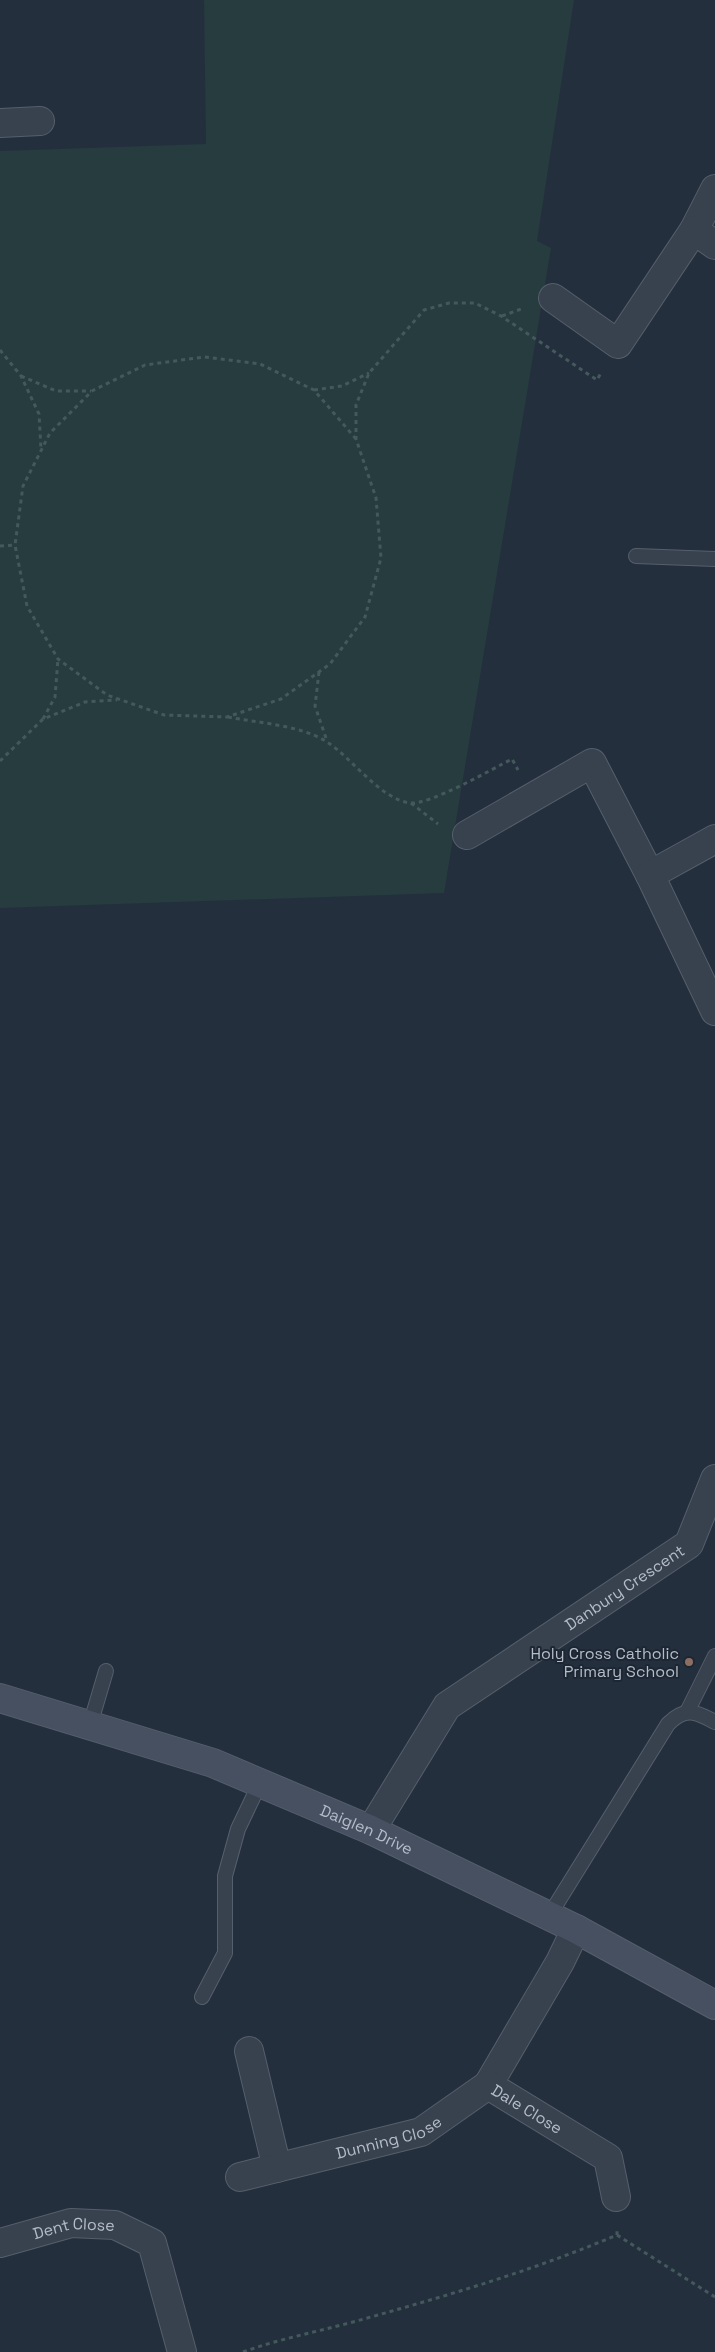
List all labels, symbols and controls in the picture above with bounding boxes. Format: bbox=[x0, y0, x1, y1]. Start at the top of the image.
street label: Danbury Crescent bbox=[561, 1540, 688, 1635]
place label: Holy Cross Catholic Primary School bbox=[530, 1643, 679, 1682]
marker: Holy Cross Catholic Primary School bbox=[683, 1656, 695, 1668]
street label: Daiglen Drive bbox=[317, 1799, 417, 1859]
street label: Dale Close bbox=[488, 2079, 566, 2138]
street label: Dunning Close bbox=[333, 2110, 446, 2163]
street label: Dent Close bbox=[30, 2212, 115, 2244]

